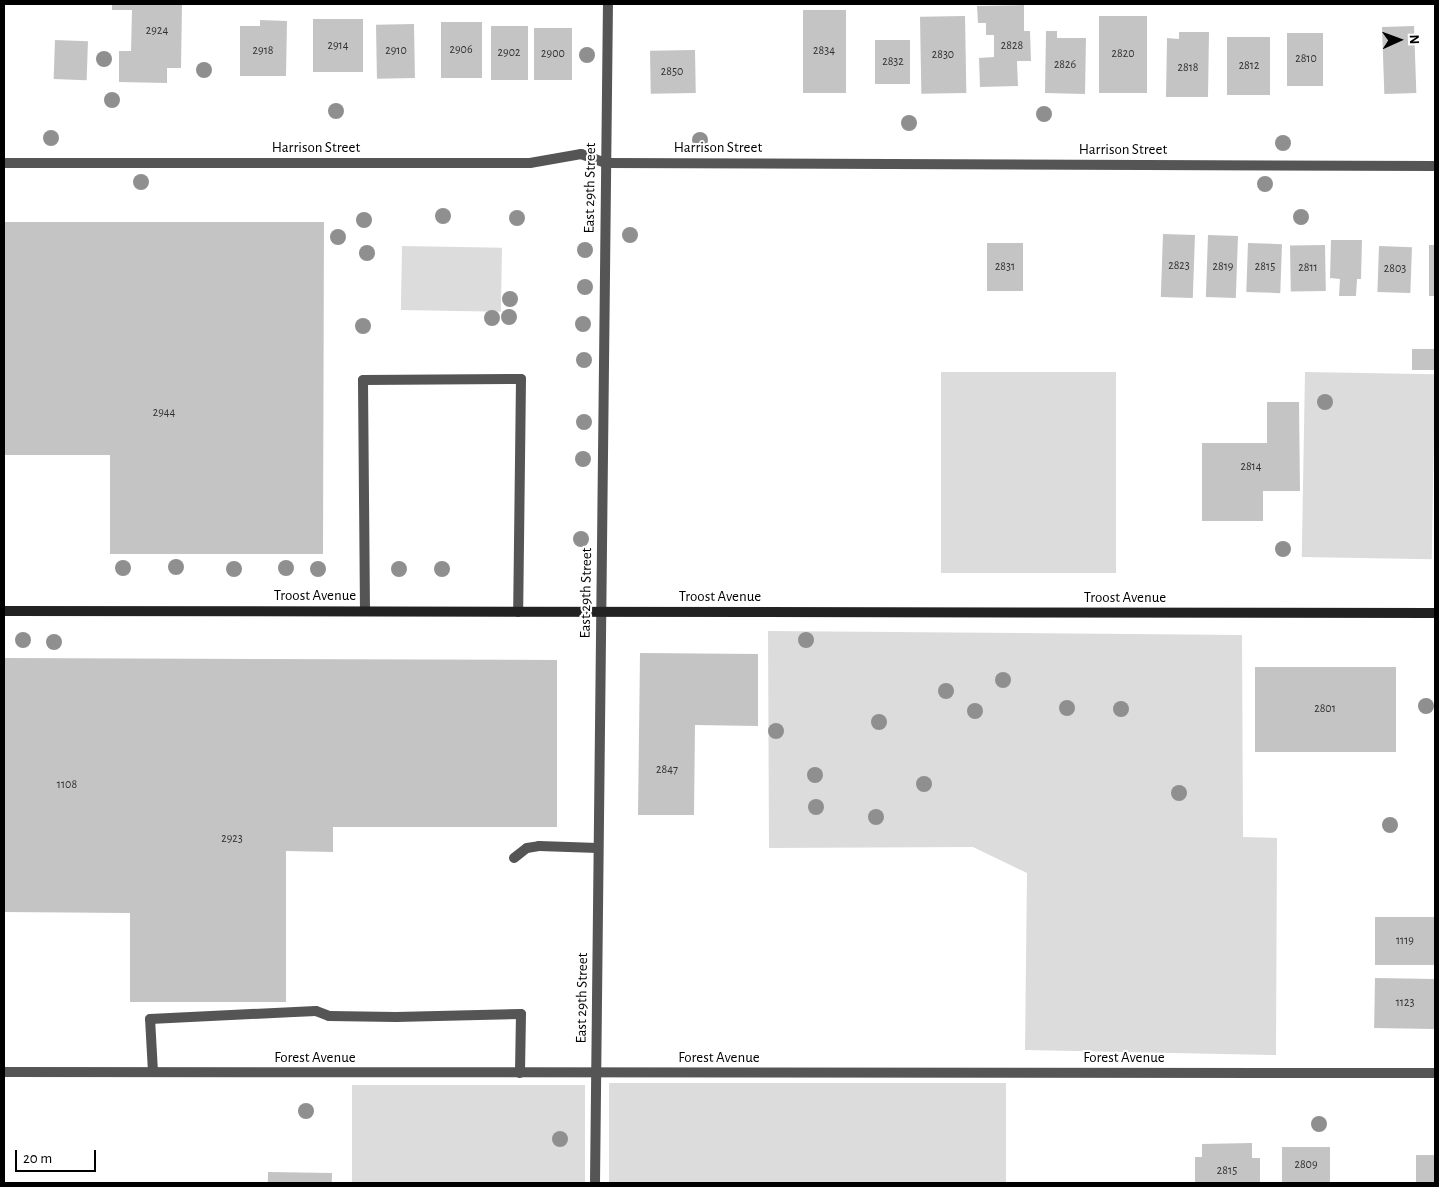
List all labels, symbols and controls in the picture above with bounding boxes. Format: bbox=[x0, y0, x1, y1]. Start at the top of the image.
north arrow bbox=[1374, 15, 1424, 65]
house number: 2924 bbox=[146, 24, 168, 38]
text: N bbox=[1407, 34, 1421, 45]
house number: 2914 bbox=[328, 39, 348, 53]
house number: 2828 bbox=[1001, 39, 1023, 53]
house number: 2906 bbox=[449, 43, 473, 57]
house number: 2918 bbox=[253, 44, 273, 58]
house number: 2910 bbox=[385, 44, 407, 58]
house number: 2834 bbox=[813, 44, 835, 58]
house number: 2902 bbox=[498, 46, 520, 60]
house number: 2900 bbox=[541, 47, 565, 61]
house number: 2820 bbox=[1112, 47, 1134, 61]
house number: 2830 bbox=[932, 48, 954, 62]
house number: 2810 bbox=[1295, 52, 1317, 66]
house number: 2832 bbox=[882, 55, 904, 69]
house number: 2826 bbox=[1054, 58, 1076, 72]
house number: 2812 bbox=[1239, 59, 1259, 73]
house number: 2818 bbox=[1178, 61, 1198, 75]
house number: 2850 bbox=[661, 65, 683, 79]
street label: Harrison Street bbox=[272, 139, 360, 157]
street label: Harrison Street bbox=[674, 139, 762, 157]
street label: Harrison Street bbox=[1079, 141, 1167, 159]
street label: East 29th Street bbox=[580, 142, 600, 234]
house number: 2823 bbox=[1168, 259, 1190, 273]
house number: 2831 bbox=[995, 260, 1015, 274]
house number: 2819 bbox=[1213, 260, 1233, 274]
house number: 2815 bbox=[1255, 260, 1275, 274]
house number: 2811 bbox=[1298, 261, 1318, 275]
house number: 2803 bbox=[1384, 262, 1406, 276]
house number: 2944 bbox=[153, 406, 175, 420]
house number: 2814 bbox=[1240, 460, 1262, 474]
street label: East 29th Street bbox=[576, 547, 596, 639]
street label: Troost Avenue bbox=[274, 587, 356, 605]
street label: Troost Avenue bbox=[679, 588, 761, 606]
street label: Troost Avenue bbox=[1084, 589, 1166, 607]
house number: 2801 bbox=[1314, 702, 1336, 716]
house number: 2847 bbox=[656, 763, 678, 777]
house number: 1108 bbox=[57, 778, 77, 792]
house number: 2923 bbox=[221, 832, 243, 846]
house number: 1119 bbox=[1396, 934, 1414, 948]
street label: East 29th Street bbox=[572, 952, 592, 1044]
house number: 1123 bbox=[1396, 996, 1414, 1010]
street label: Forest Avenue bbox=[274, 1049, 356, 1067]
street label: Forest Avenue bbox=[678, 1049, 760, 1067]
street label: Forest Avenue bbox=[1083, 1049, 1165, 1067]
scale bar bbox=[18, 1140, 99, 1172]
text: 20 m bbox=[23, 1151, 52, 1166]
house number: 2809 bbox=[1294, 1158, 1318, 1172]
house number: 2815 bbox=[1217, 1164, 1237, 1178]

